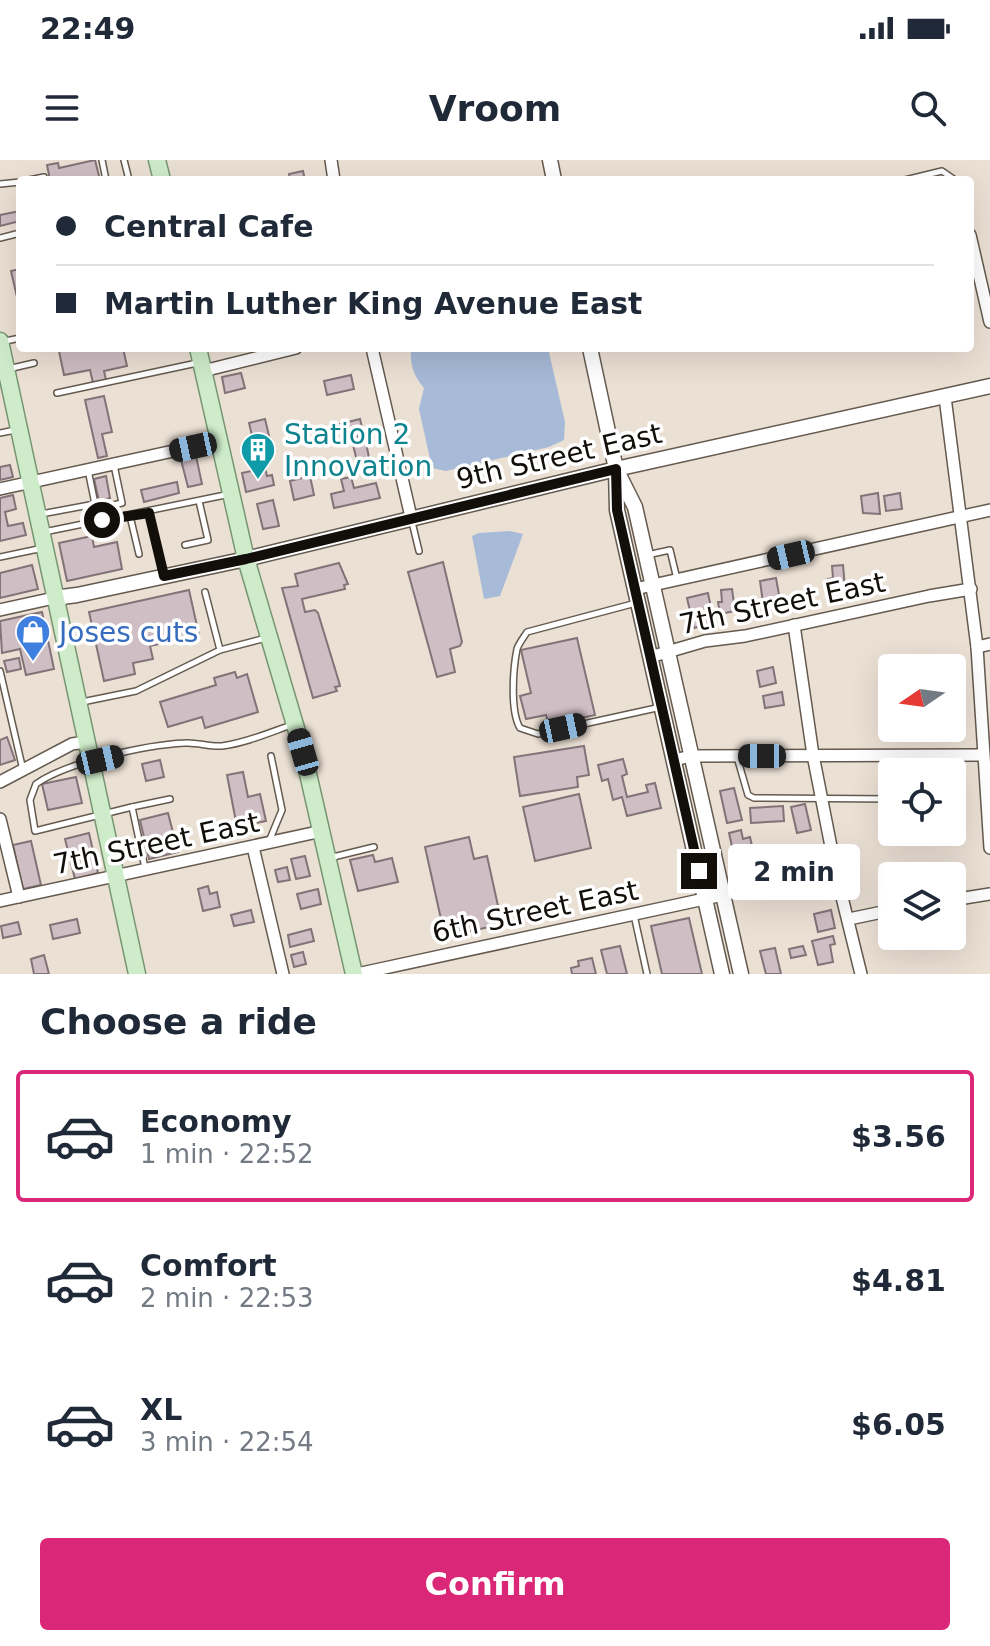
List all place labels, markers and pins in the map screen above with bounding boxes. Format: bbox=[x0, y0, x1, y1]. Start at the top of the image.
place label: Station 2 Innovation bbox=[284, 418, 432, 483]
building icon: Station 2 Innovation bbox=[239, 431, 277, 481]
shop icon: Joses cuts bbox=[14, 613, 52, 663]
place label: Joses cuts bbox=[57, 616, 198, 649]

